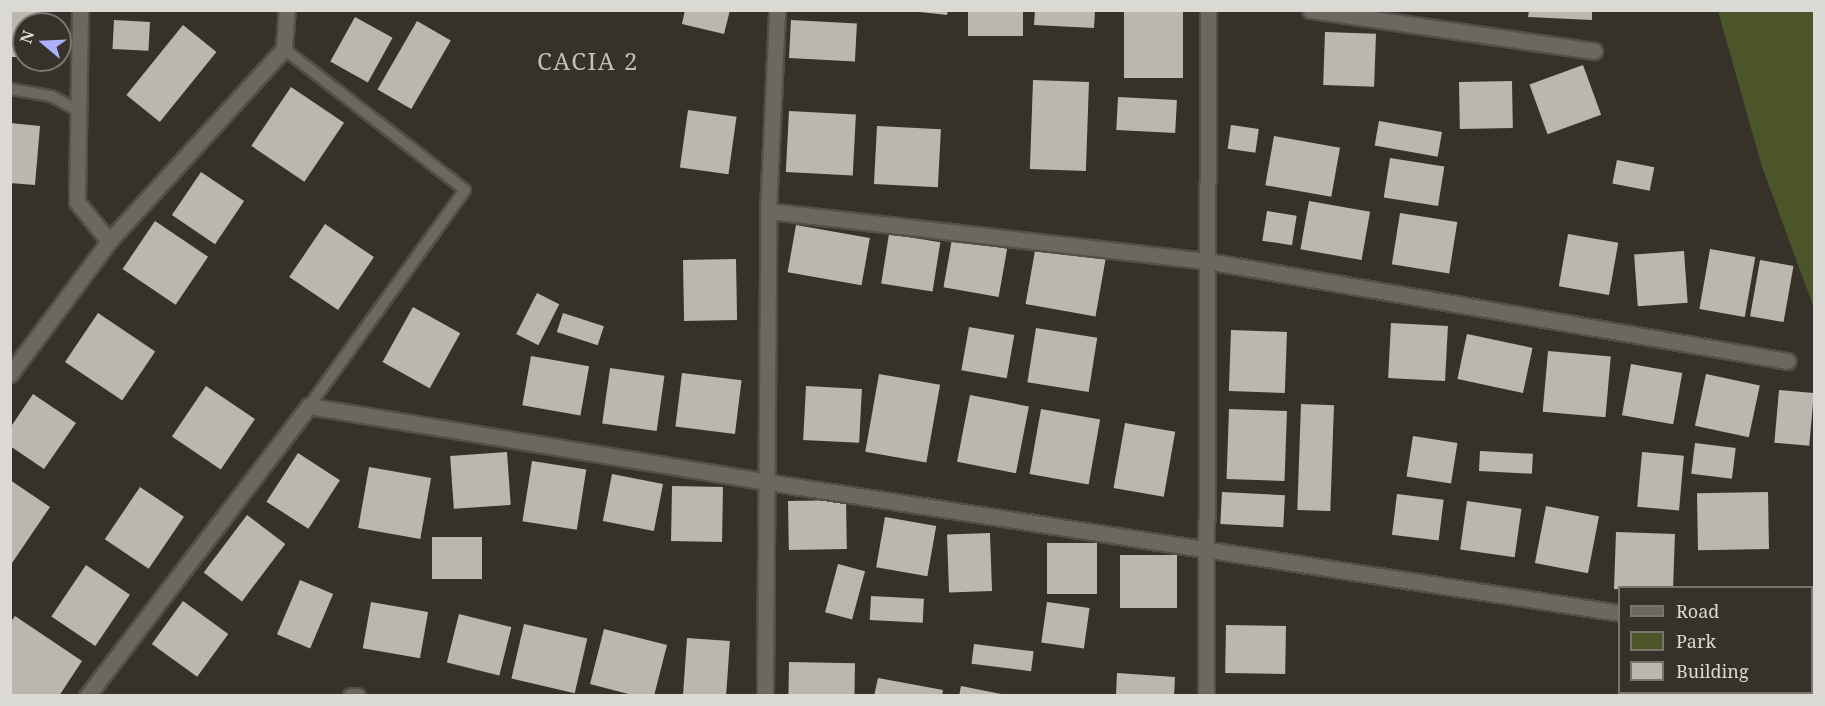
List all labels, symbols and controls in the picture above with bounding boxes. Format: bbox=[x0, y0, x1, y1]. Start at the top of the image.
north arrow bbox=[12, 12, 72, 72]
text: N bbox=[14, 27, 39, 46]
district label: CACIA 2 bbox=[537, 47, 639, 75]
legend bbox=[1618, 586, 1813, 694]
text: Road bbox=[1676, 599, 1719, 623]
text: Park bbox=[1676, 629, 1716, 653]
text: Building bbox=[1676, 659, 1749, 683]

